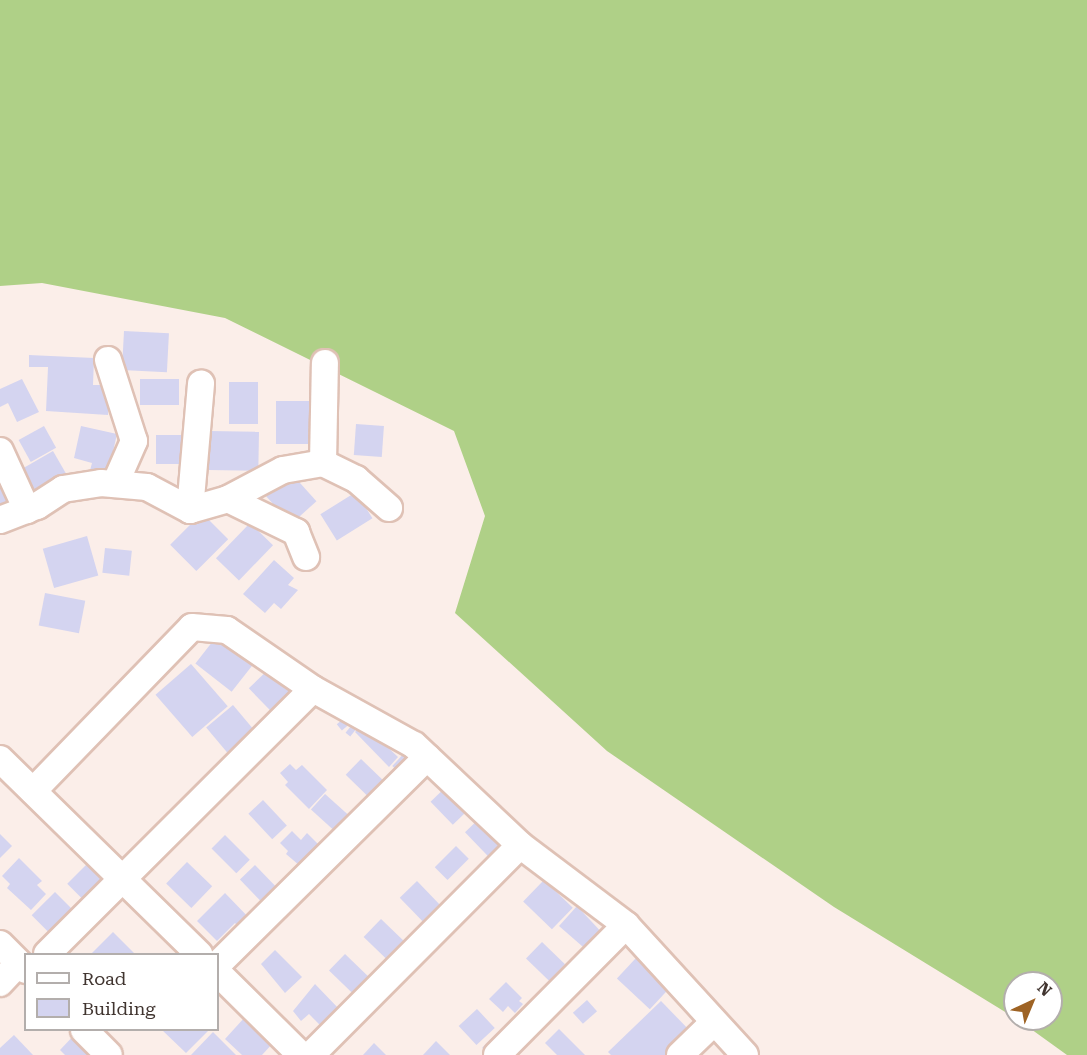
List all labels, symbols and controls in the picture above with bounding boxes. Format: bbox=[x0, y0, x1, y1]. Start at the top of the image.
legend bbox=[24, 953, 219, 1031]
text: Road bbox=[82, 968, 126, 989]
north arrow bbox=[1003, 971, 1063, 1031]
text: N bbox=[1033, 978, 1055, 1000]
text: Building bbox=[82, 998, 156, 1019]

